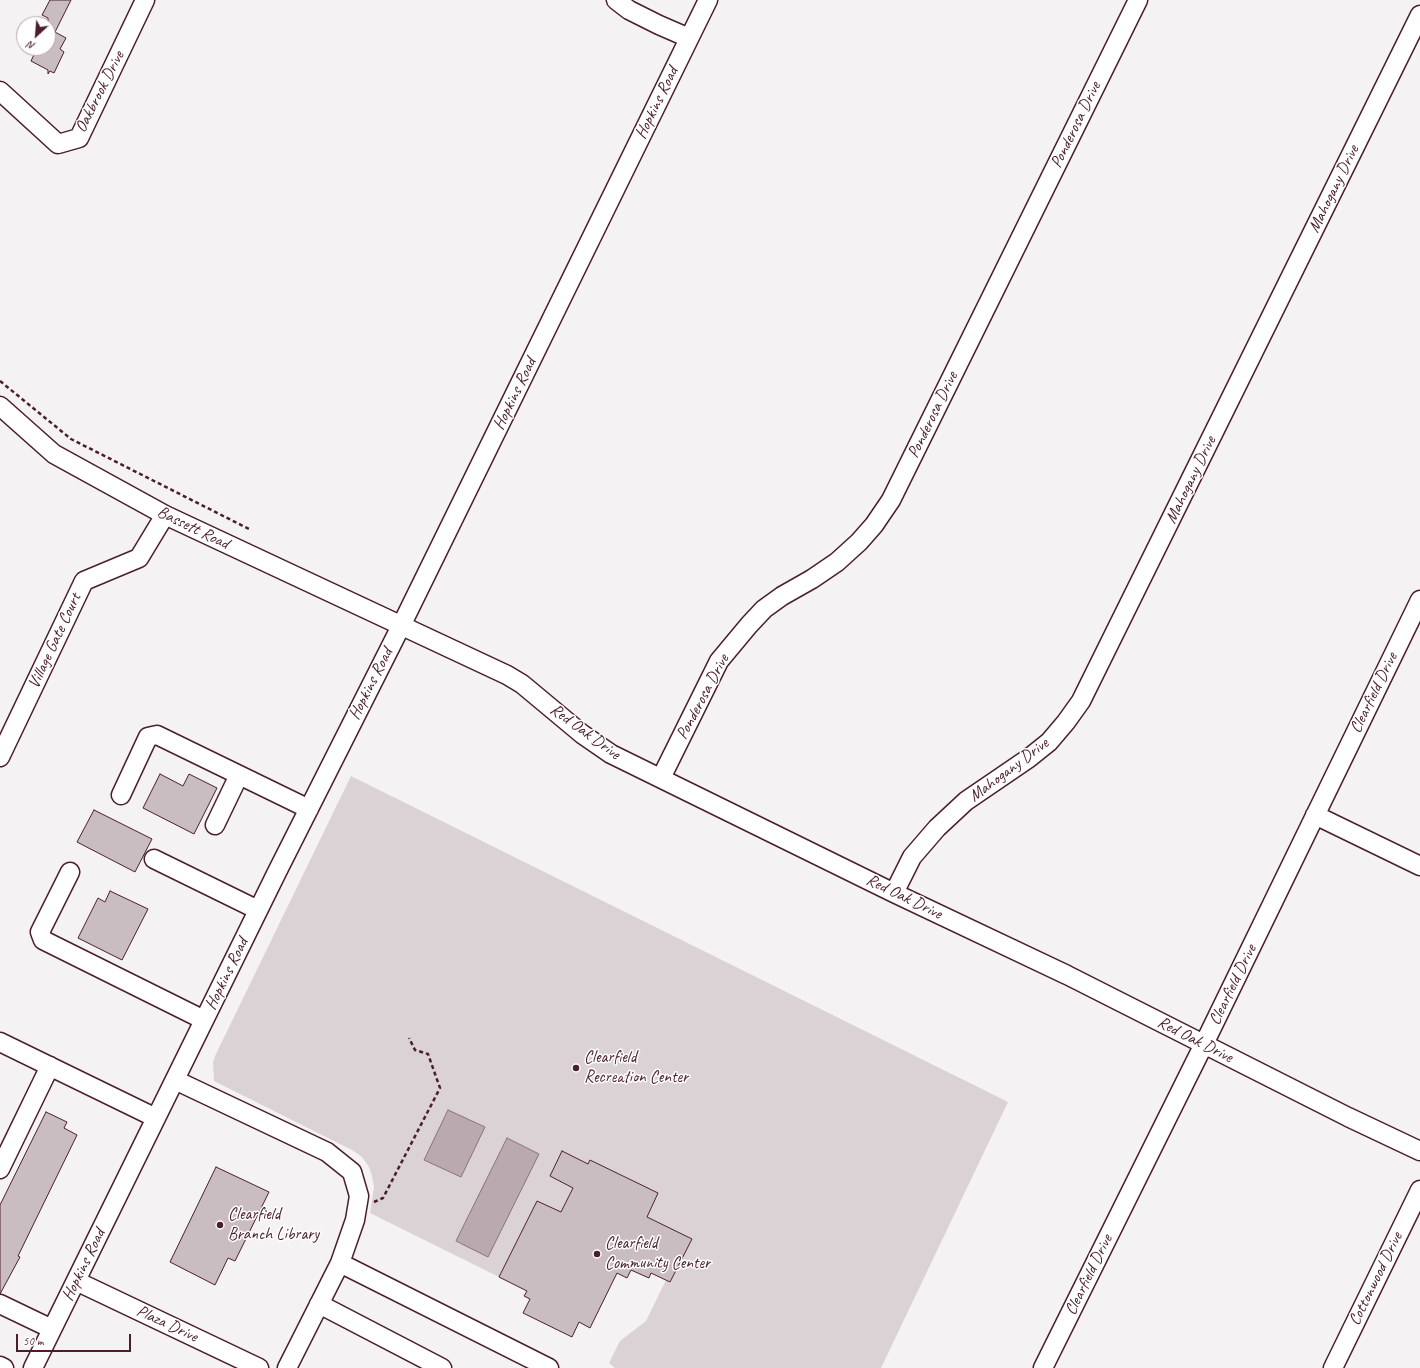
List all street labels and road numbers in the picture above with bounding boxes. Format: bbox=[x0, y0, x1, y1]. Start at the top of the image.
street label: Oakbrook Drive bbox=[71, 48, 129, 136]
street label: Hopkins Road bbox=[631, 64, 683, 142]
street label: Ponderosa Drive bbox=[1046, 79, 1106, 171]
street label: Mahogany Drive bbox=[1304, 142, 1364, 236]
street label: Hopkins Road bbox=[489, 355, 541, 433]
street label: Ponderosa Drive bbox=[903, 369, 963, 461]
street label: Mahogany Drive bbox=[1161, 433, 1221, 527]
street label: Bassett Road bbox=[154, 502, 232, 554]
street label: Village Gate Court bbox=[24, 590, 86, 692]
street label: Hopkins Road bbox=[344, 645, 398, 723]
street label: Clearfield Drive bbox=[1346, 649, 1402, 737]
street label: Ponderosa Drive bbox=[672, 651, 734, 743]
street label: Red Oak Drive bbox=[546, 700, 624, 764]
street label: Mahogany Drive bbox=[965, 733, 1053, 807]
street label: Red Oak Drive bbox=[863, 870, 945, 924]
street label: Hopkins Road bbox=[201, 935, 253, 1013]
street label: Clearfield Drive bbox=[1205, 941, 1261, 1029]
street label: Red Oak Drive bbox=[1154, 1012, 1236, 1068]
street label: Hopkins Road bbox=[58, 1226, 110, 1304]
street label: Cottonwood Drive bbox=[1345, 1229, 1407, 1329]
street label: Clearfield Drive bbox=[1061, 1231, 1117, 1319]
street label: Plaza Drive bbox=[133, 1301, 201, 1347]

